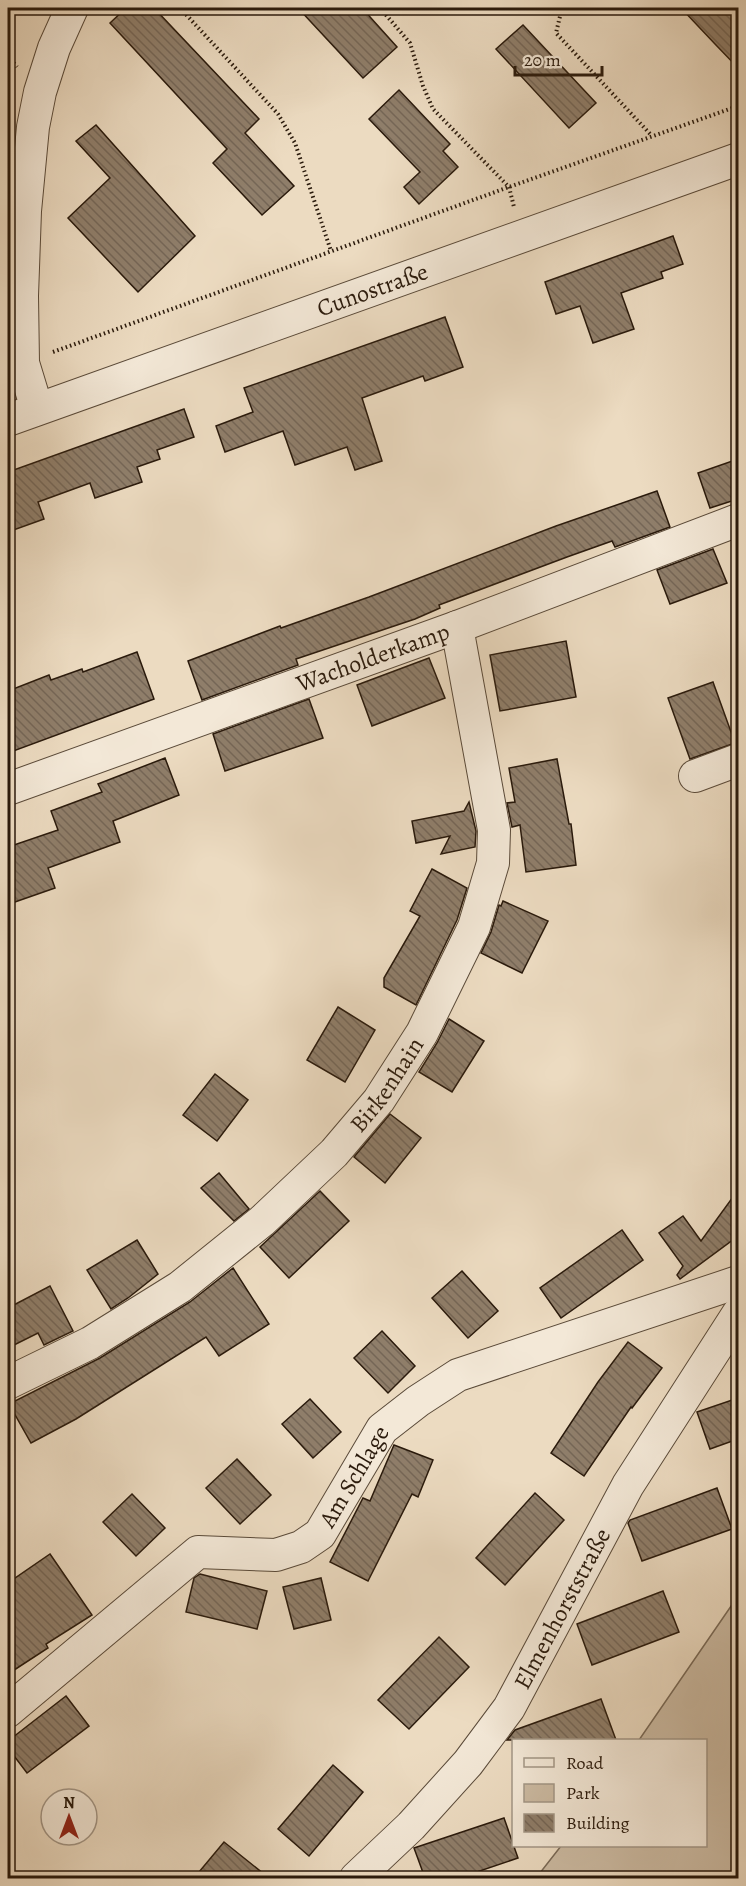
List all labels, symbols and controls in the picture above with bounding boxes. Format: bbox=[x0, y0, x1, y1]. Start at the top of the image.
scale bar bbox=[515, 39, 602, 77]
text: 20 m bbox=[524, 48, 561, 72]
street label: Cunostraße bbox=[313, 255, 432, 324]
street label: Wacholderkamp bbox=[291, 615, 454, 700]
street label: Birkenhain bbox=[342, 1031, 431, 1139]
street label: Am Schlage bbox=[311, 1419, 397, 1534]
street label: Elmenhorststraße bbox=[506, 1522, 618, 1695]
legend bbox=[512, 1739, 707, 1847]
text: Road bbox=[566, 1751, 604, 1775]
text: Park bbox=[566, 1781, 600, 1805]
north arrow bbox=[39, 1787, 99, 1847]
text: N bbox=[63, 1792, 75, 1814]
text: Building bbox=[566, 1811, 630, 1835]

